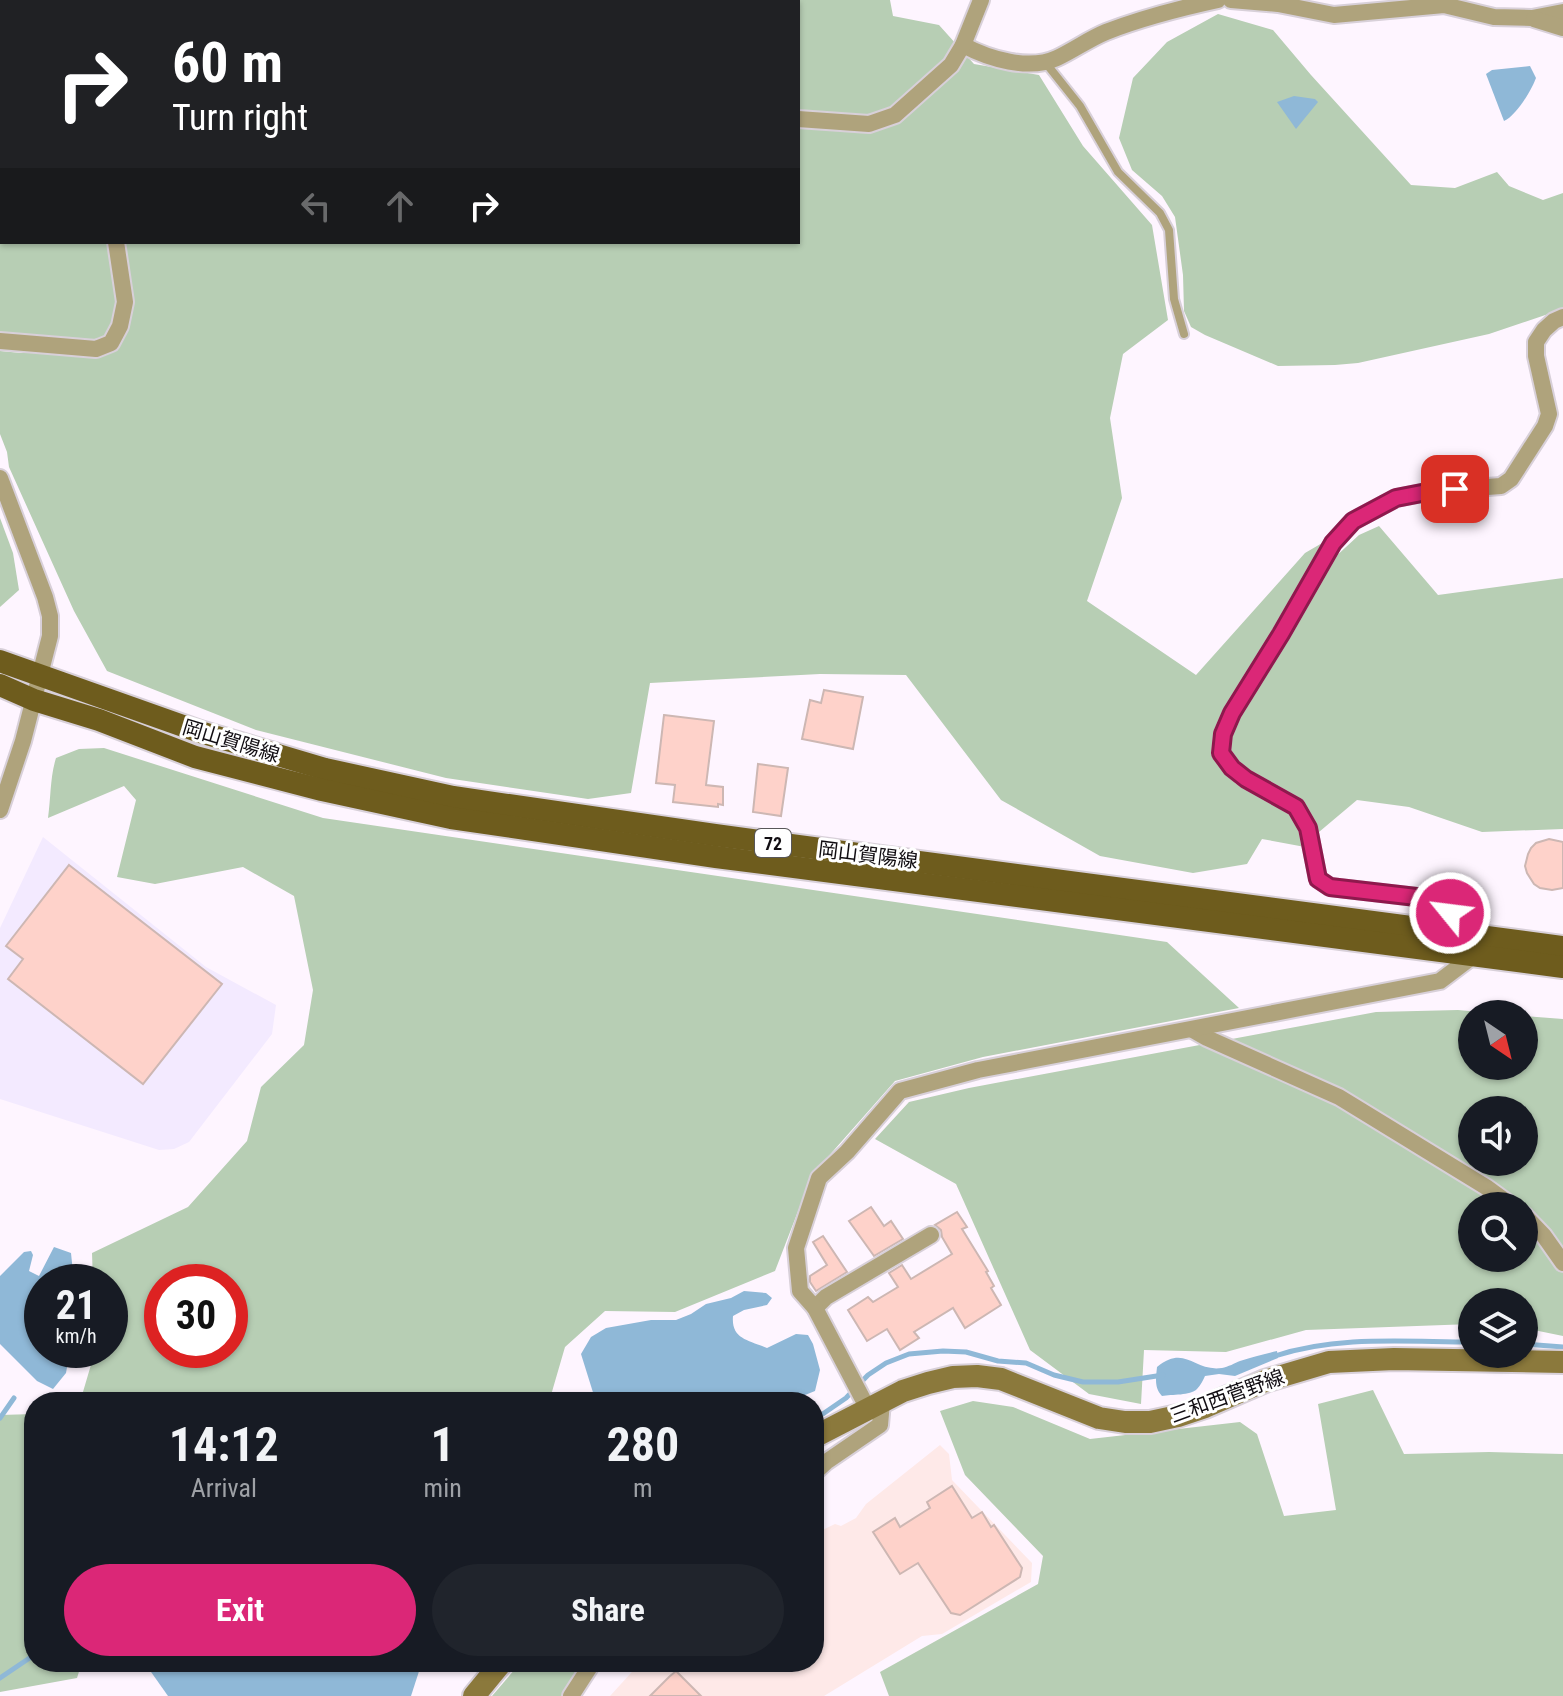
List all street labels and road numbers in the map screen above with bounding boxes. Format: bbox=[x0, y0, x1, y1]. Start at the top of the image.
street label: 岡山賀陽線 bbox=[180, 715, 282, 767]
road number: 72 bbox=[755, 829, 791, 857]
street label: 岡山賀陽線 bbox=[817, 837, 919, 873]
street label: 三和西菅野線 bbox=[1167, 1364, 1287, 1428]

